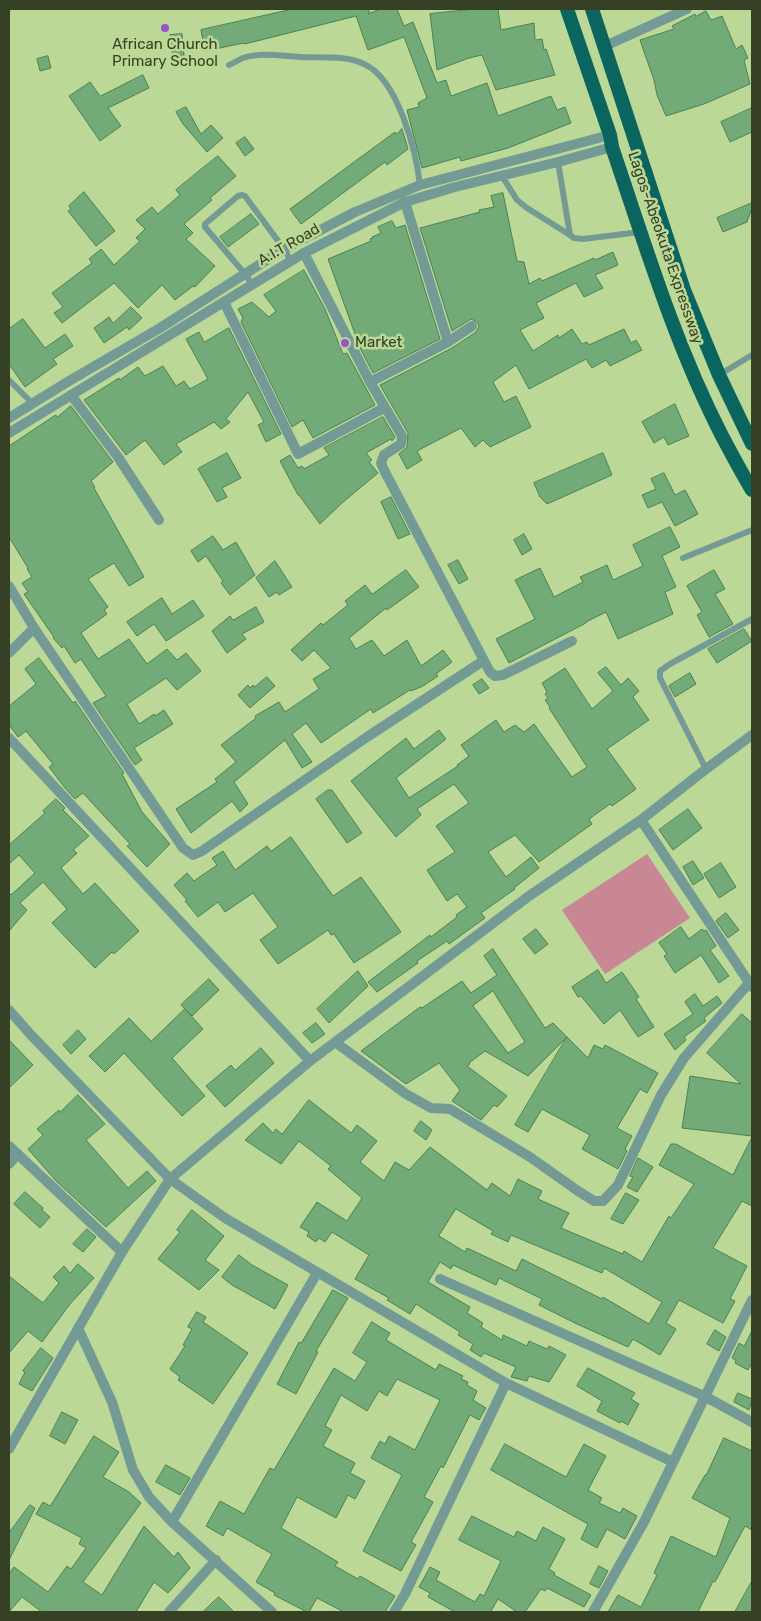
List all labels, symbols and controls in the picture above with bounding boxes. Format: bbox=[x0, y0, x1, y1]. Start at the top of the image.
marker: African Church Primary School bbox=[159, 22, 171, 34]
place label: African Church Primary School bbox=[112, 36, 218, 71]
street label: Lagos-Abeokuta Expressway bbox=[624, 149, 706, 347]
street label: A.I.T Road bbox=[255, 220, 323, 270]
place label: Market bbox=[355, 334, 402, 352]
marker: Market bbox=[339, 337, 351, 349]

